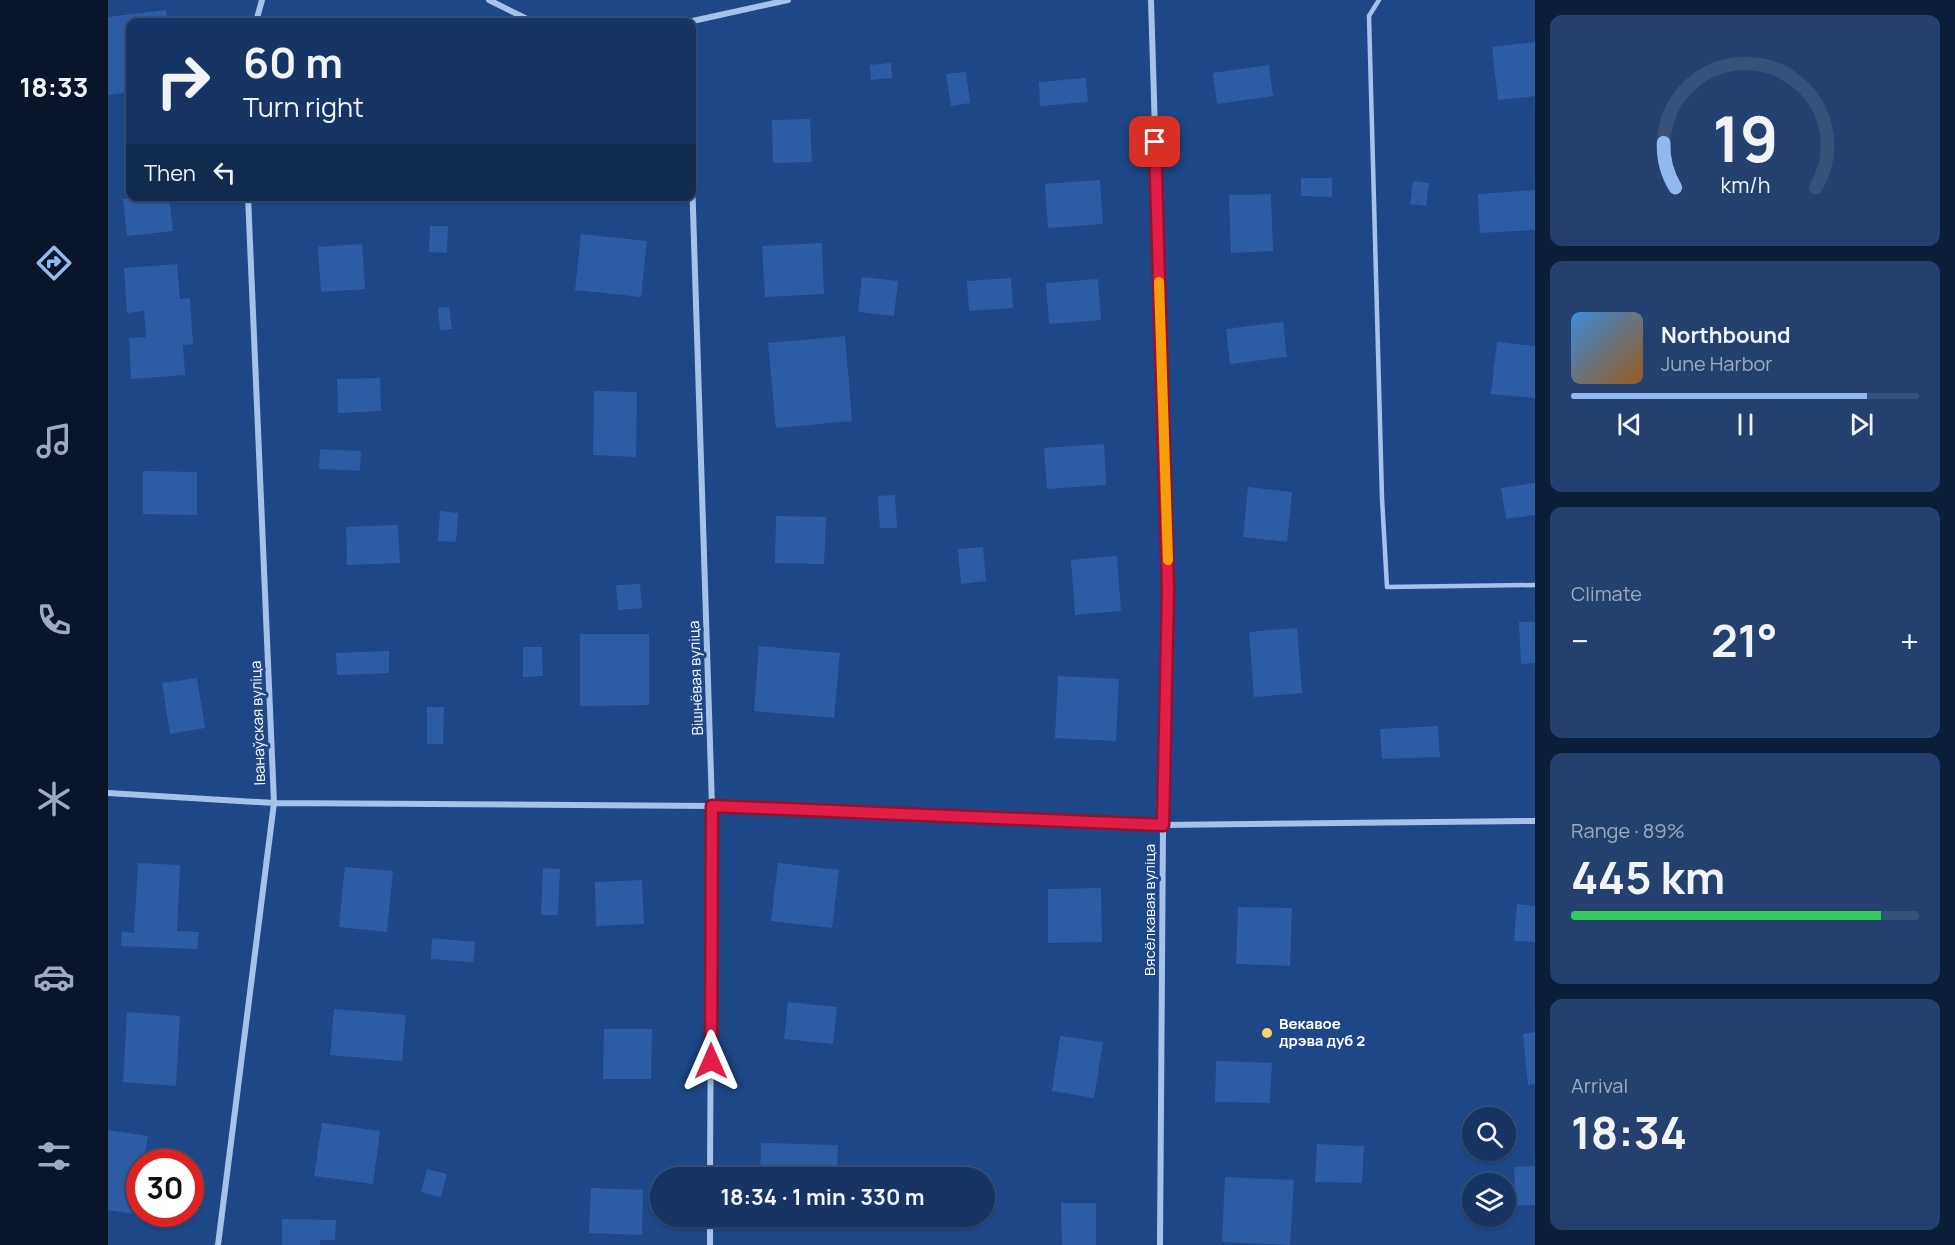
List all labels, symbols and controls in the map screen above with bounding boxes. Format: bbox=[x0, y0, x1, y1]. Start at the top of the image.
text: 60 m bbox=[243, 33, 343, 91]
icon: right bbox=[144, 42, 222, 120]
text: 18:33 bbox=[19, 68, 89, 105]
text: Turn right bbox=[243, 88, 364, 125]
text: 19 bbox=[1712, 95, 1778, 181]
pin bbox=[1129, 116, 1180, 167]
icon: arrive bbox=[1138, 125, 1171, 158]
icon: left bbox=[208, 156, 241, 189]
text: Then bbox=[144, 158, 196, 188]
text: km/h bbox=[1720, 170, 1770, 199]
icon: directions bbox=[33, 242, 75, 284]
text: Northbound bbox=[1661, 320, 1791, 350]
text: June Harbor bbox=[1661, 350, 1773, 377]
icon: previous bbox=[1613, 408, 1646, 441]
icon: pause bbox=[1729, 408, 1762, 441]
icon: next bbox=[1845, 408, 1878, 441]
icon: music bbox=[33, 420, 75, 462]
text: Climate bbox=[1571, 580, 1642, 607]
icon: phone bbox=[33, 599, 75, 641]
text: 21° bbox=[1711, 609, 1778, 671]
text: − bbox=[1571, 618, 1589, 663]
text: + bbox=[1900, 618, 1919, 663]
street label: Вішнёвая вуліца bbox=[683, 620, 708, 736]
street label: Іванаўская вуліца bbox=[245, 660, 270, 786]
icon: climate bbox=[33, 778, 75, 820]
text: Range · 89% bbox=[1571, 817, 1685, 844]
street label: Вясёлкавая вуліца bbox=[1139, 844, 1160, 976]
text: 445 km bbox=[1571, 846, 1725, 908]
icon: car bbox=[33, 956, 75, 998]
place label: Векавое дрэва дуб 2 bbox=[1279, 1013, 1365, 1051]
marker: Векавое дрэва дуб 2 bbox=[1260, 1026, 1274, 1040]
position arrow bbox=[679, 1029, 743, 1093]
text: Arrival bbox=[1571, 1072, 1628, 1099]
text: 18:34 bbox=[1571, 1101, 1687, 1163]
map controls bbox=[1462, 1107, 1516, 1227]
button: search bbox=[1462, 1107, 1516, 1161]
icon: filters bbox=[33, 1135, 75, 1177]
speed limit sign: 30 bbox=[126, 1149, 204, 1227]
button: layers bbox=[1462, 1173, 1516, 1227]
text: 18:34 · 1 min · 330 m bbox=[720, 1182, 925, 1212]

